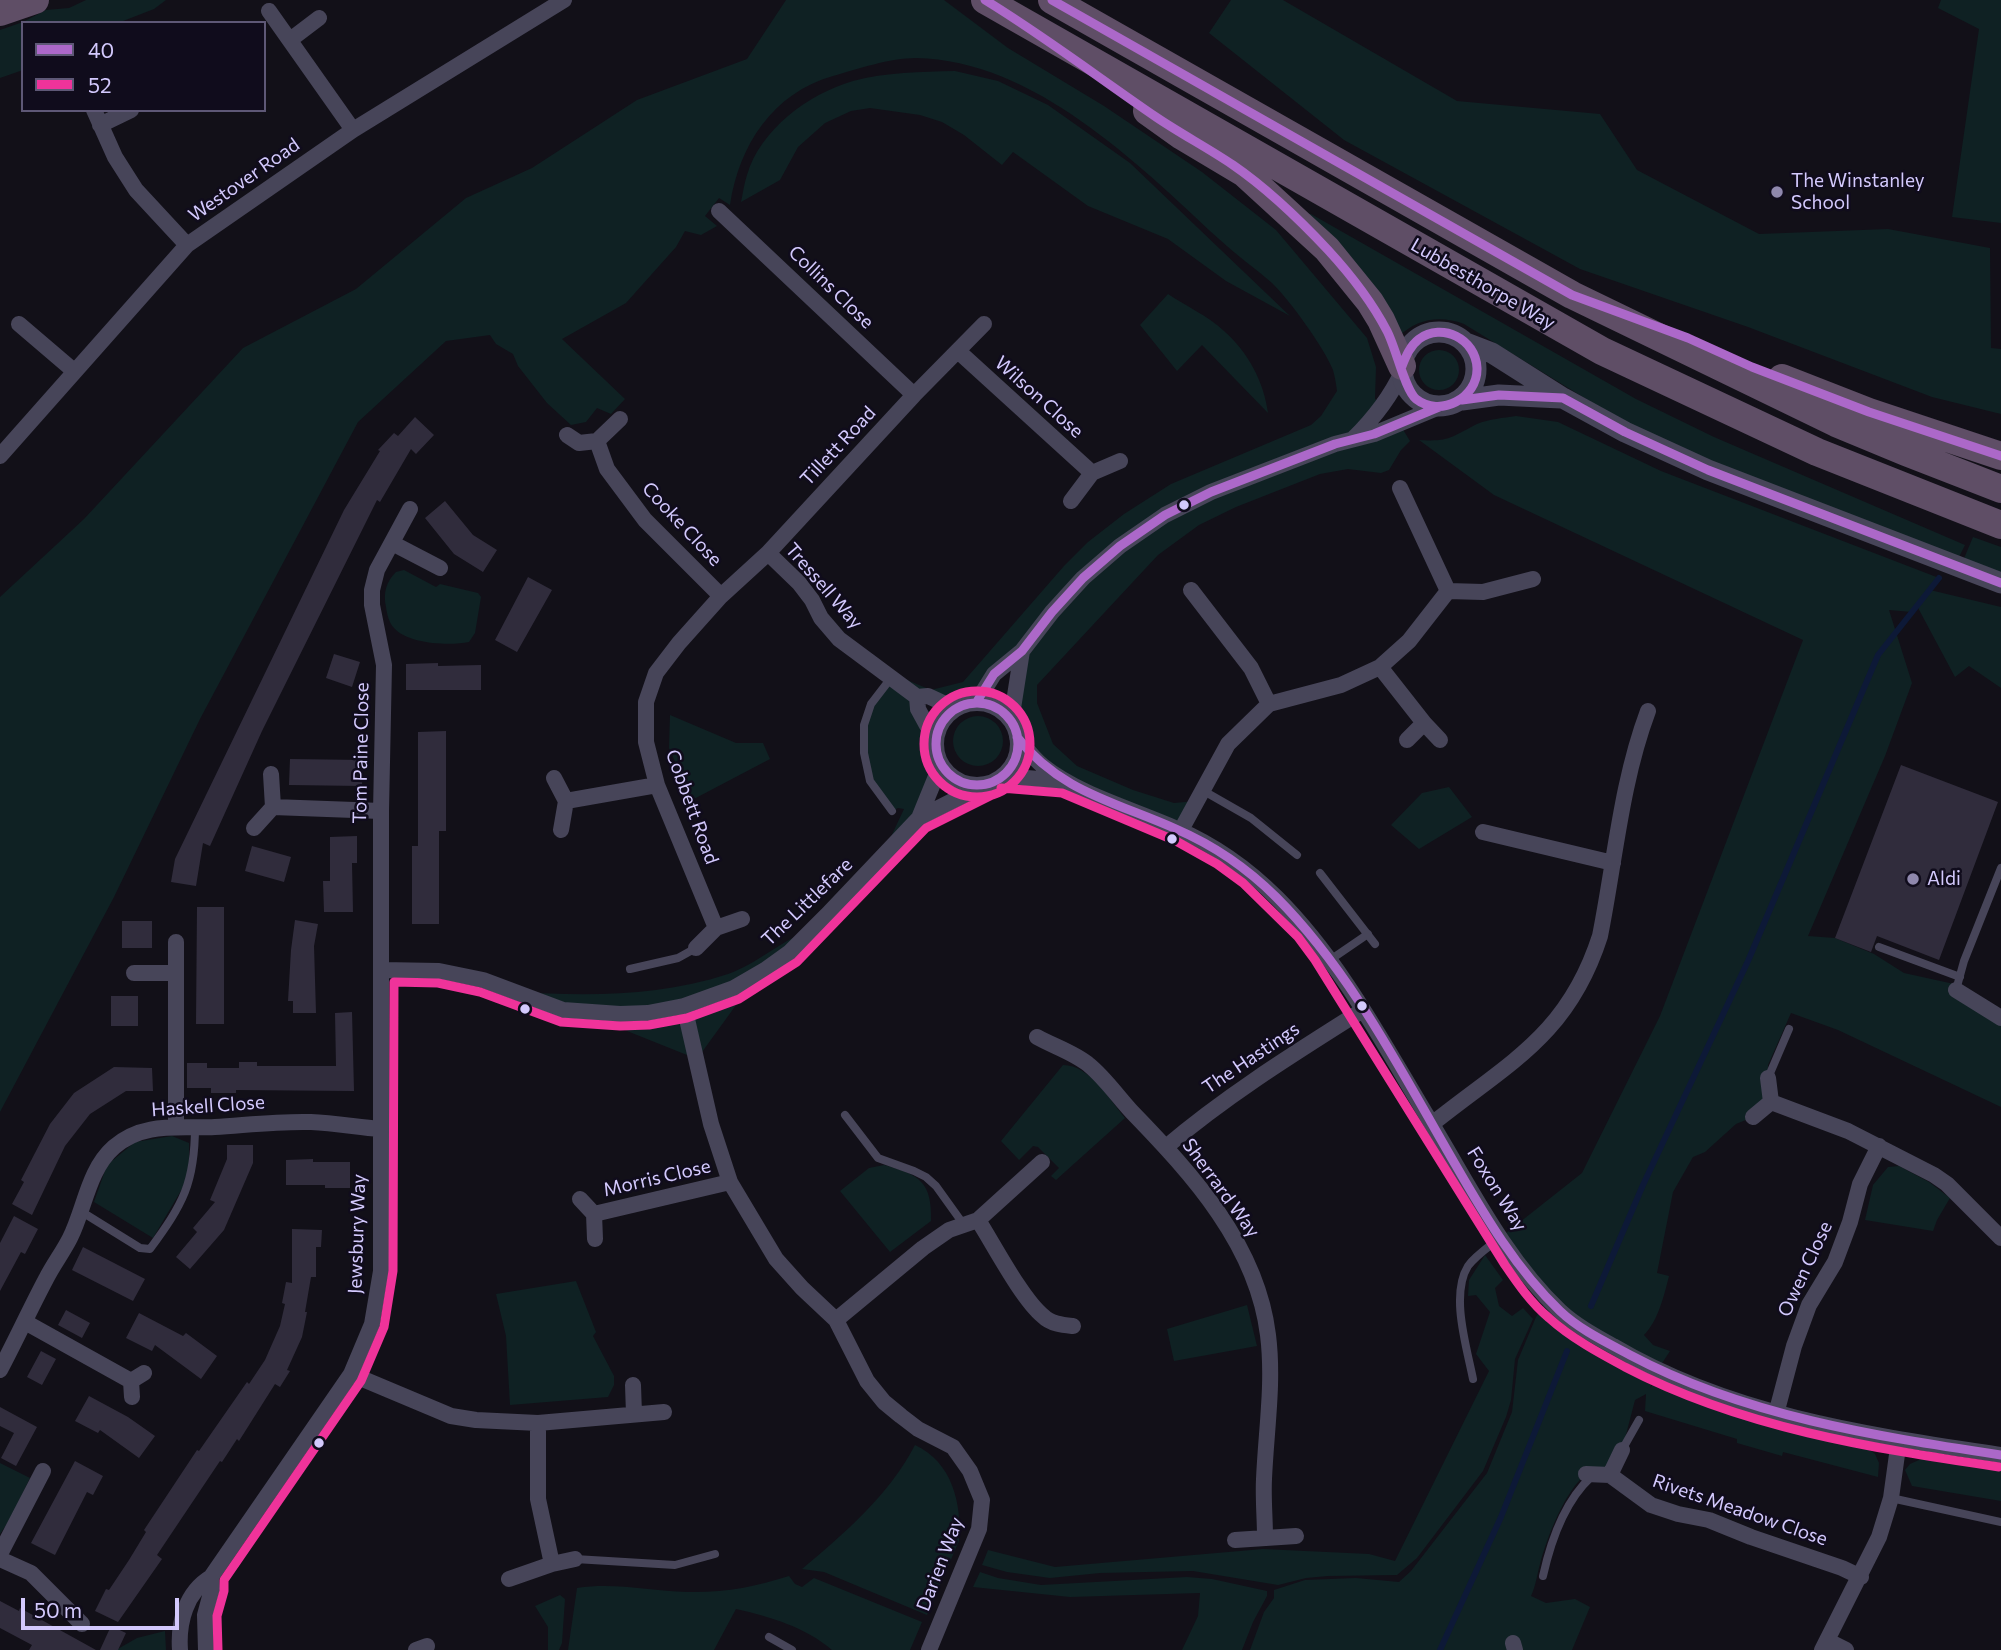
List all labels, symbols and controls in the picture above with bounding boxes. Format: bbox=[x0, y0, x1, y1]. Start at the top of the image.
legend bbox=[21, 21, 266, 112]
text: 40 bbox=[88, 37, 114, 62]
text: 52 bbox=[88, 72, 112, 97]
street label: Westover Road bbox=[184, 133, 304, 227]
place label: The Winstanley School bbox=[1791, 170, 1925, 214]
marker: The Winstanley School bbox=[1769, 184, 1785, 200]
street label: Lubbesthorpe Way bbox=[1407, 233, 1559, 335]
street label: Collins Close bbox=[784, 241, 878, 333]
street label: Wilson Close bbox=[990, 351, 1088, 443]
street label: Tillett Road bbox=[795, 402, 881, 490]
street label: Cooke Close bbox=[637, 477, 727, 571]
unlabelled marker bbox=[1177, 498, 1191, 512]
street label: Tressell Way bbox=[780, 538, 868, 634]
street label: Tom Paine Close bbox=[348, 682, 374, 824]
street label: Cobbett Road bbox=[661, 747, 723, 867]
unlabelled marker bbox=[1165, 832, 1179, 846]
street label: The Littlefare bbox=[757, 853, 857, 951]
place label: Aldi bbox=[1927, 868, 1961, 890]
marker: Aldi bbox=[1905, 871, 1921, 887]
unlabelled marker bbox=[1355, 999, 1369, 1013]
unlabelled marker bbox=[518, 1002, 532, 1016]
street label: The Hastings bbox=[1198, 1017, 1304, 1099]
street label: Haskell Close bbox=[151, 1091, 265, 1121]
street label: Sherrard Way bbox=[1177, 1134, 1265, 1242]
street label: Foxon Way bbox=[1462, 1143, 1532, 1235]
street label: Morris Close bbox=[601, 1155, 713, 1201]
street label: Jewsbury Way bbox=[344, 1174, 370, 1294]
street label: Owen Close bbox=[1773, 1218, 1837, 1320]
unlabelled marker bbox=[312, 1436, 326, 1450]
street label: Rivets Meadow Close bbox=[1649, 1469, 1831, 1551]
street label: Darien Way bbox=[912, 1514, 968, 1614]
scale bar bbox=[24, 1584, 182, 1628]
text: 50 m bbox=[34, 1597, 82, 1622]

